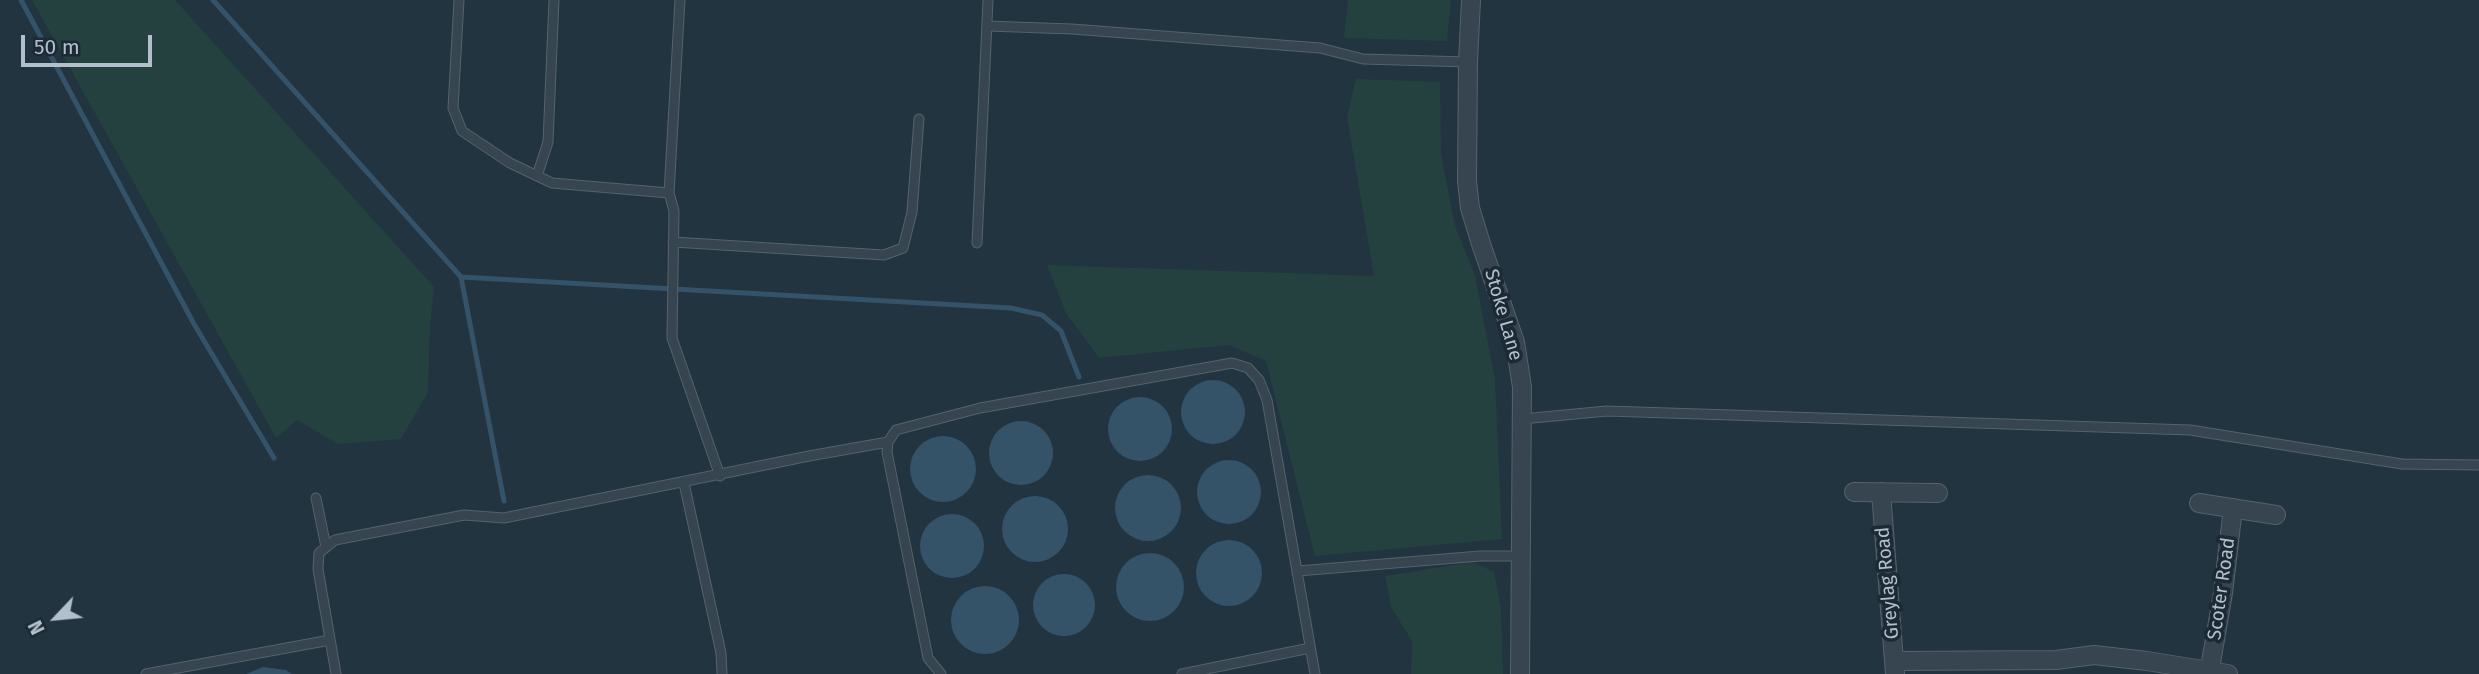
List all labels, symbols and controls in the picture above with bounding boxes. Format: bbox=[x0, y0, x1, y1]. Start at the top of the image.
scale bar bbox=[24, 21, 156, 65]
text: 50 m bbox=[34, 34, 80, 60]
street label: Stoke Lane bbox=[1479, 267, 1527, 363]
street label: Greylag Road bbox=[1872, 526, 1904, 640]
street label: Scoter Road bbox=[2204, 536, 2240, 642]
north arrow bbox=[21, 583, 91, 653]
text: N bbox=[24, 617, 50, 638]

